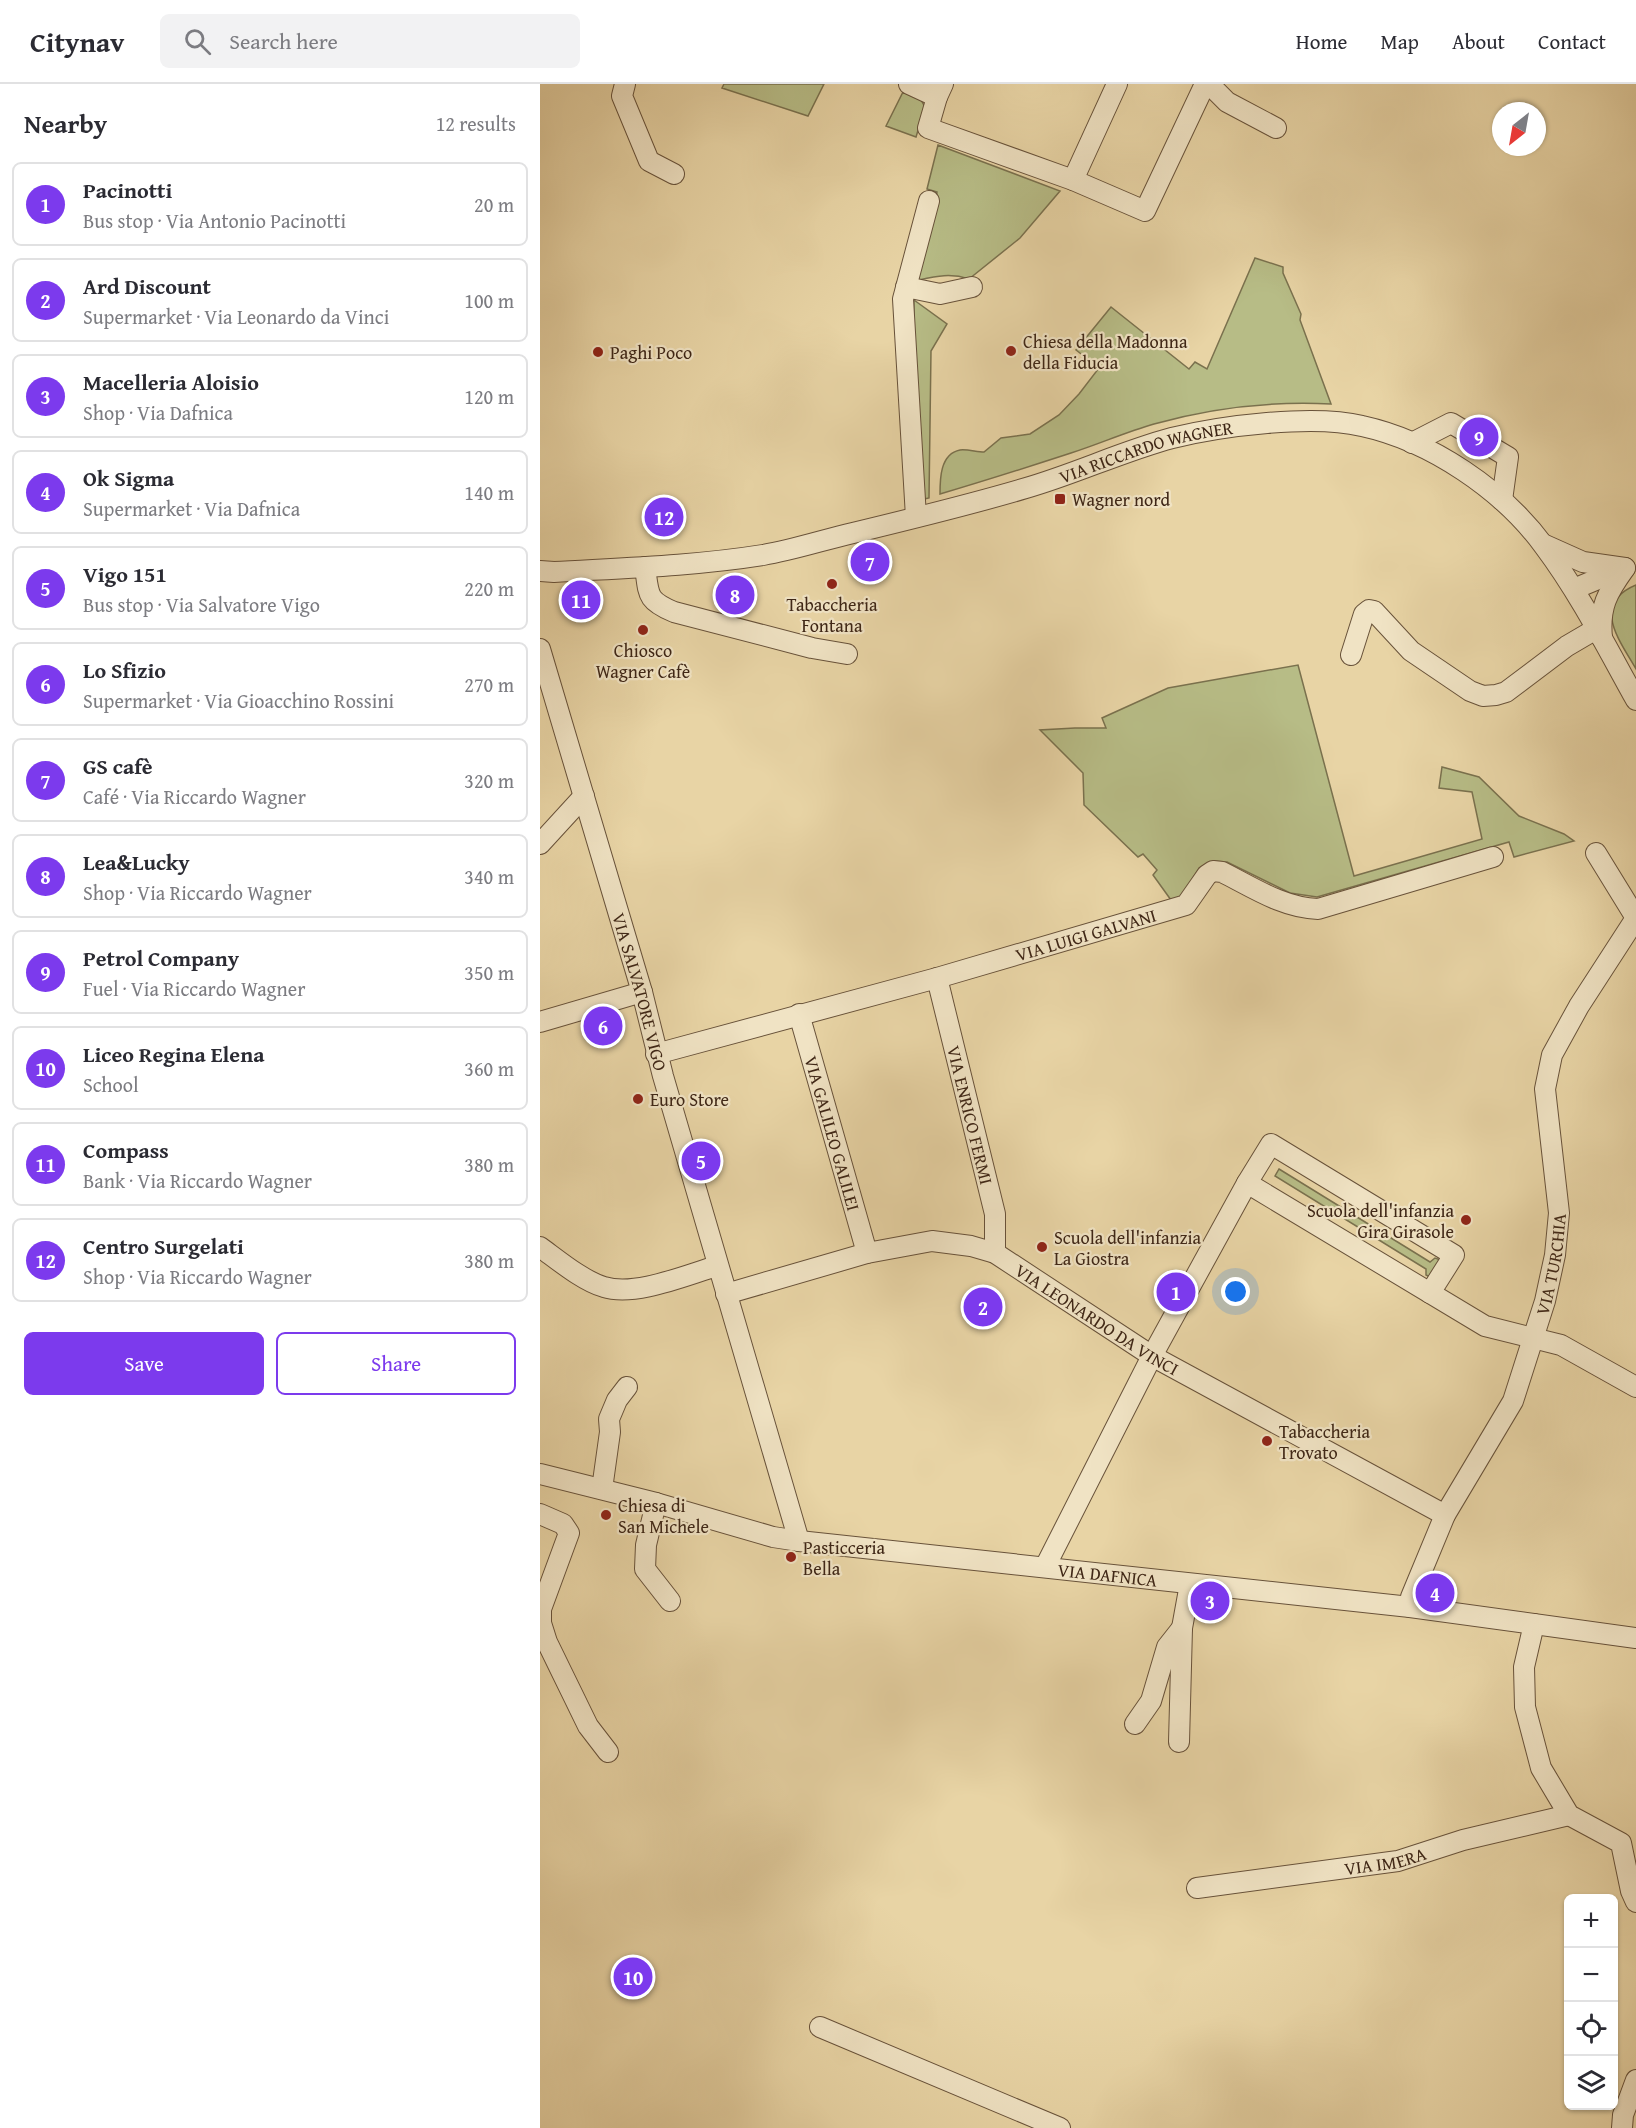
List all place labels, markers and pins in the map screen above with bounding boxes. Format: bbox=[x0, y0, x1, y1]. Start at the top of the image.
place label: Chiesa della Madonna della Fiducia bbox=[1023, 328, 1188, 376]
place label: Paghi Poco bbox=[610, 339, 692, 366]
marker: Chiesa della Madonna della Fiducia bbox=[1004, 344, 1018, 358]
marker: Paghi Poco bbox=[591, 345, 605, 359]
pin: 9 bbox=[1460, 414, 1498, 460]
place label: Wagner nord bbox=[1072, 486, 1171, 513]
marker: Wagner nord bbox=[1053, 492, 1067, 506]
pin: 12 bbox=[644, 494, 684, 540]
pin: 7 bbox=[850, 540, 890, 584]
pin: 8 bbox=[716, 572, 754, 618]
marker: Tabaccheria Fontana bbox=[825, 577, 839, 591]
pin: 11 bbox=[562, 578, 600, 622]
place label: Tabaccheria Fontana bbox=[787, 591, 878, 639]
marker: Chiosco Wagner Cafè bbox=[636, 623, 650, 637]
place label: Chiosco Wagner Cafè bbox=[596, 637, 690, 685]
pin: 6 bbox=[584, 1004, 622, 1048]
place label: Euro Store bbox=[650, 1086, 729, 1113]
marker: Euro Store bbox=[631, 1092, 645, 1106]
pin: 5 bbox=[682, 1138, 720, 1184]
place label: Scuola dell'infanzia Gira Girasole bbox=[1307, 1197, 1454, 1245]
marker: Scuola dell'infanzia Gira Girasole bbox=[1459, 1213, 1473, 1227]
place label: Scuola dell'infanzia La Giostra bbox=[1054, 1224, 1201, 1272]
marker: Scuola dell'infanzia La Giostra bbox=[1035, 1240, 1049, 1254]
pin: 1 bbox=[1156, 1270, 1196, 1314]
pin: 2 bbox=[964, 1284, 1002, 1330]
place label: Tabaccheria Trovato bbox=[1279, 1418, 1370, 1466]
marker: Tabaccheria Trovato bbox=[1260, 1434, 1274, 1448]
place label: Chiesa di San Michele bbox=[618, 1492, 709, 1540]
marker: Chiesa di San Michele bbox=[599, 1508, 613, 1522]
place label: Pasticceria Bella bbox=[803, 1534, 886, 1582]
marker: Pasticceria Bella bbox=[784, 1550, 798, 1564]
pin: 4 bbox=[1416, 1570, 1454, 1616]
pin: 3 bbox=[1190, 1578, 1230, 1624]
pin: 10 bbox=[614, 1954, 652, 2000]

